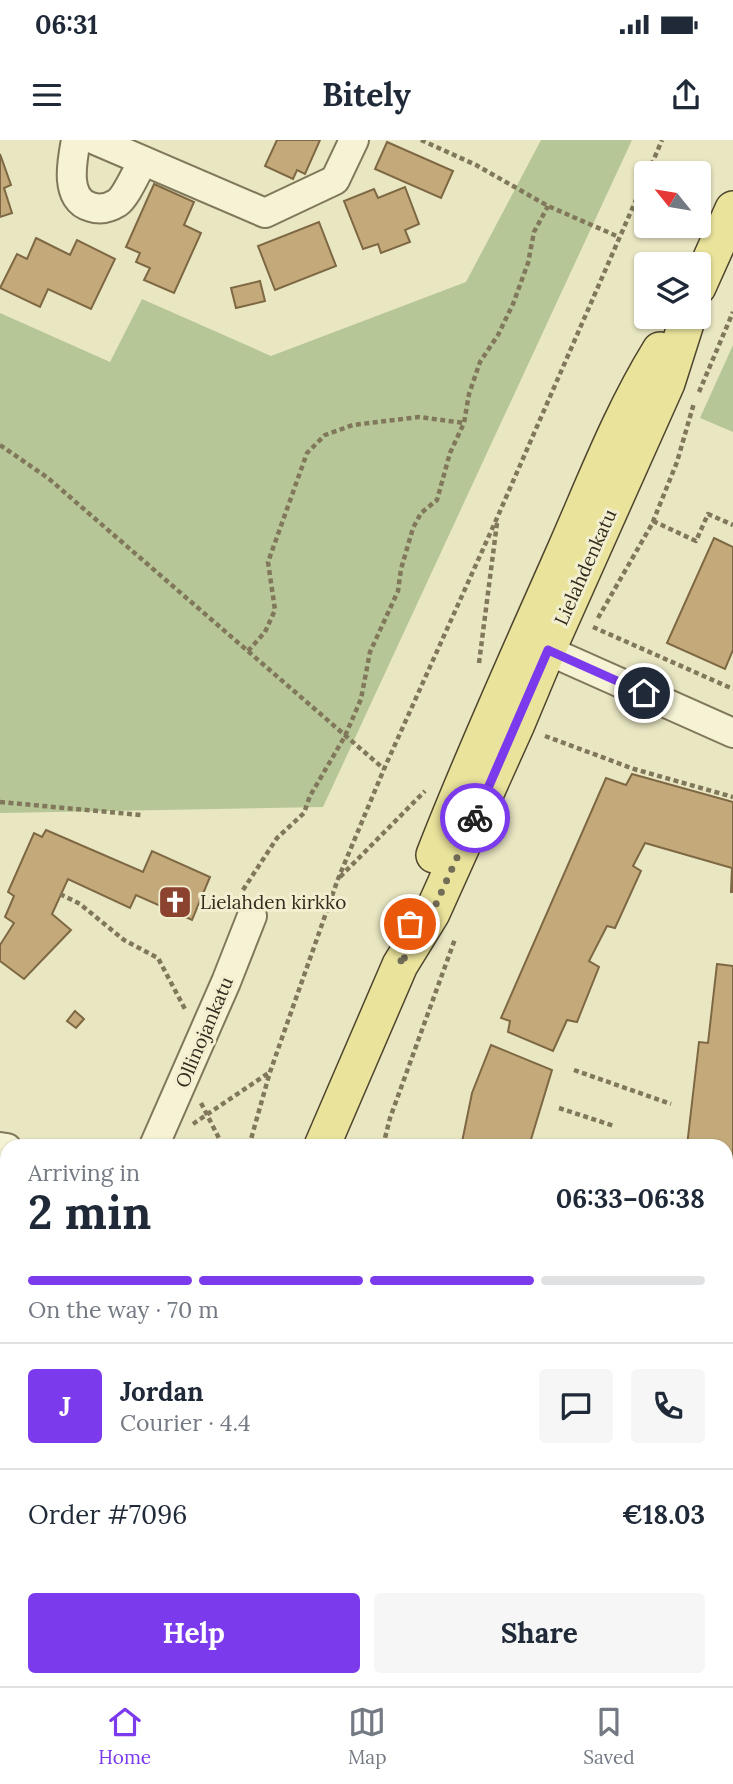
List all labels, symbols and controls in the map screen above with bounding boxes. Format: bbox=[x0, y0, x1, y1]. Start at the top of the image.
text: 06:31 bbox=[35, 8, 98, 41]
text: Bitely bbox=[322, 74, 411, 115]
icon: menu bbox=[28, 76, 66, 114]
icon: share bbox=[667, 76, 705, 114]
north arrow bbox=[634, 161, 710, 238]
map controls bbox=[634, 161, 711, 329]
button: layers bbox=[634, 252, 711, 329]
street label: Lielahdenkatu bbox=[549, 505, 621, 629]
pin bbox=[614, 663, 674, 723]
icon: home bbox=[625, 674, 663, 712]
courier bbox=[440, 783, 510, 853]
icon: bike bbox=[456, 799, 494, 837]
church icon: Lielahden kirkko bbox=[156, 883, 194, 921]
place label: Lielahden kirkko bbox=[200, 890, 346, 914]
pin bbox=[380, 894, 440, 954]
icon: bag bbox=[391, 905, 429, 943]
street label: Ollinojankatu bbox=[170, 973, 238, 1091]
text: Arriving in bbox=[28, 1158, 140, 1187]
text: 06:33–06:38 bbox=[556, 1182, 705, 1215]
text: 2 min bbox=[28, 1183, 151, 1242]
text: On the way · 70 m bbox=[28, 1295, 219, 1324]
button: chat bbox=[539, 1369, 613, 1443]
button: phone bbox=[631, 1369, 705, 1443]
text: Jordan bbox=[120, 1375, 204, 1408]
text: J bbox=[59, 1390, 71, 1423]
text: Courier · 4.4 bbox=[120, 1408, 251, 1437]
text: Order #7096 bbox=[28, 1498, 187, 1531]
text: €18.03 bbox=[622, 1498, 705, 1531]
button: Help bbox=[28, 1593, 360, 1673]
button: Share bbox=[374, 1593, 705, 1673]
tab: Home bbox=[98, 1703, 151, 1769]
tab: Map bbox=[348, 1703, 386, 1769]
tab: Saved bbox=[583, 1703, 635, 1769]

